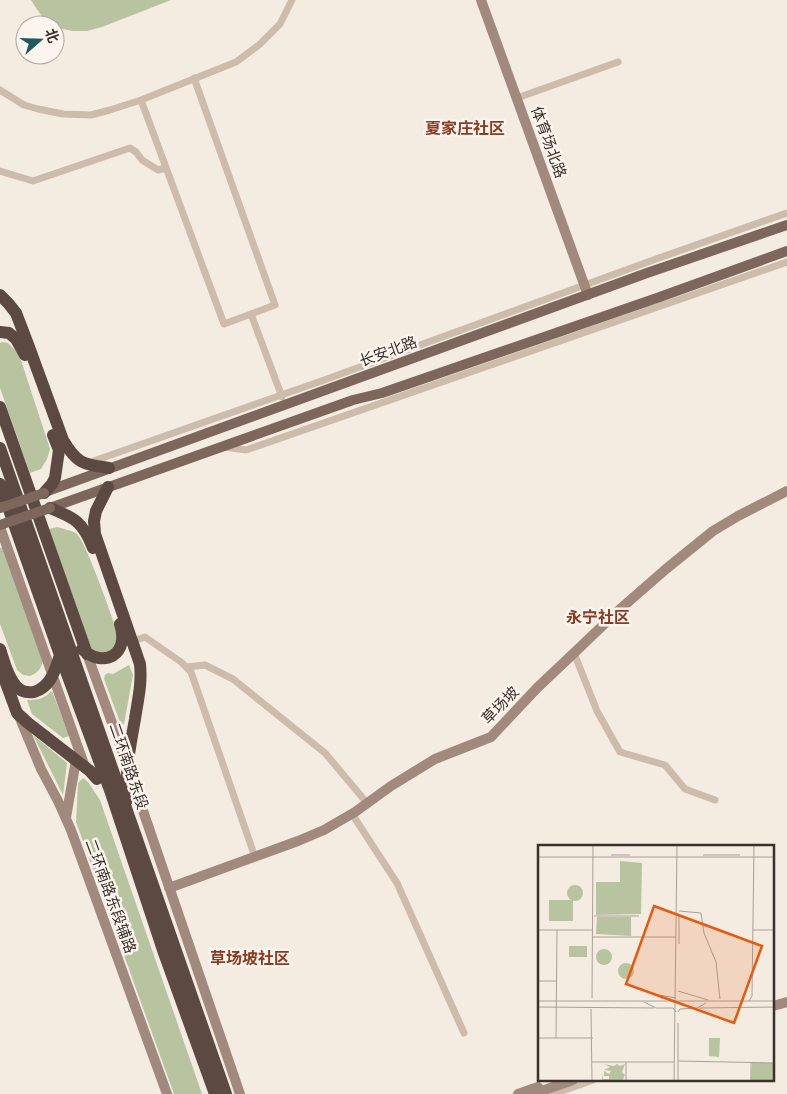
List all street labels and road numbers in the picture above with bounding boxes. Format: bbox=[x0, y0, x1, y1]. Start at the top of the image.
street label: 体育场北路 bbox=[528, 104, 570, 180]
street label: 长安北路 bbox=[357, 333, 419, 369]
street label: 草场坡 bbox=[478, 683, 522, 727]
street label: 二环南路东段 bbox=[106, 721, 152, 811]
street label: 二环南路东段辅路 bbox=[82, 837, 140, 955]

